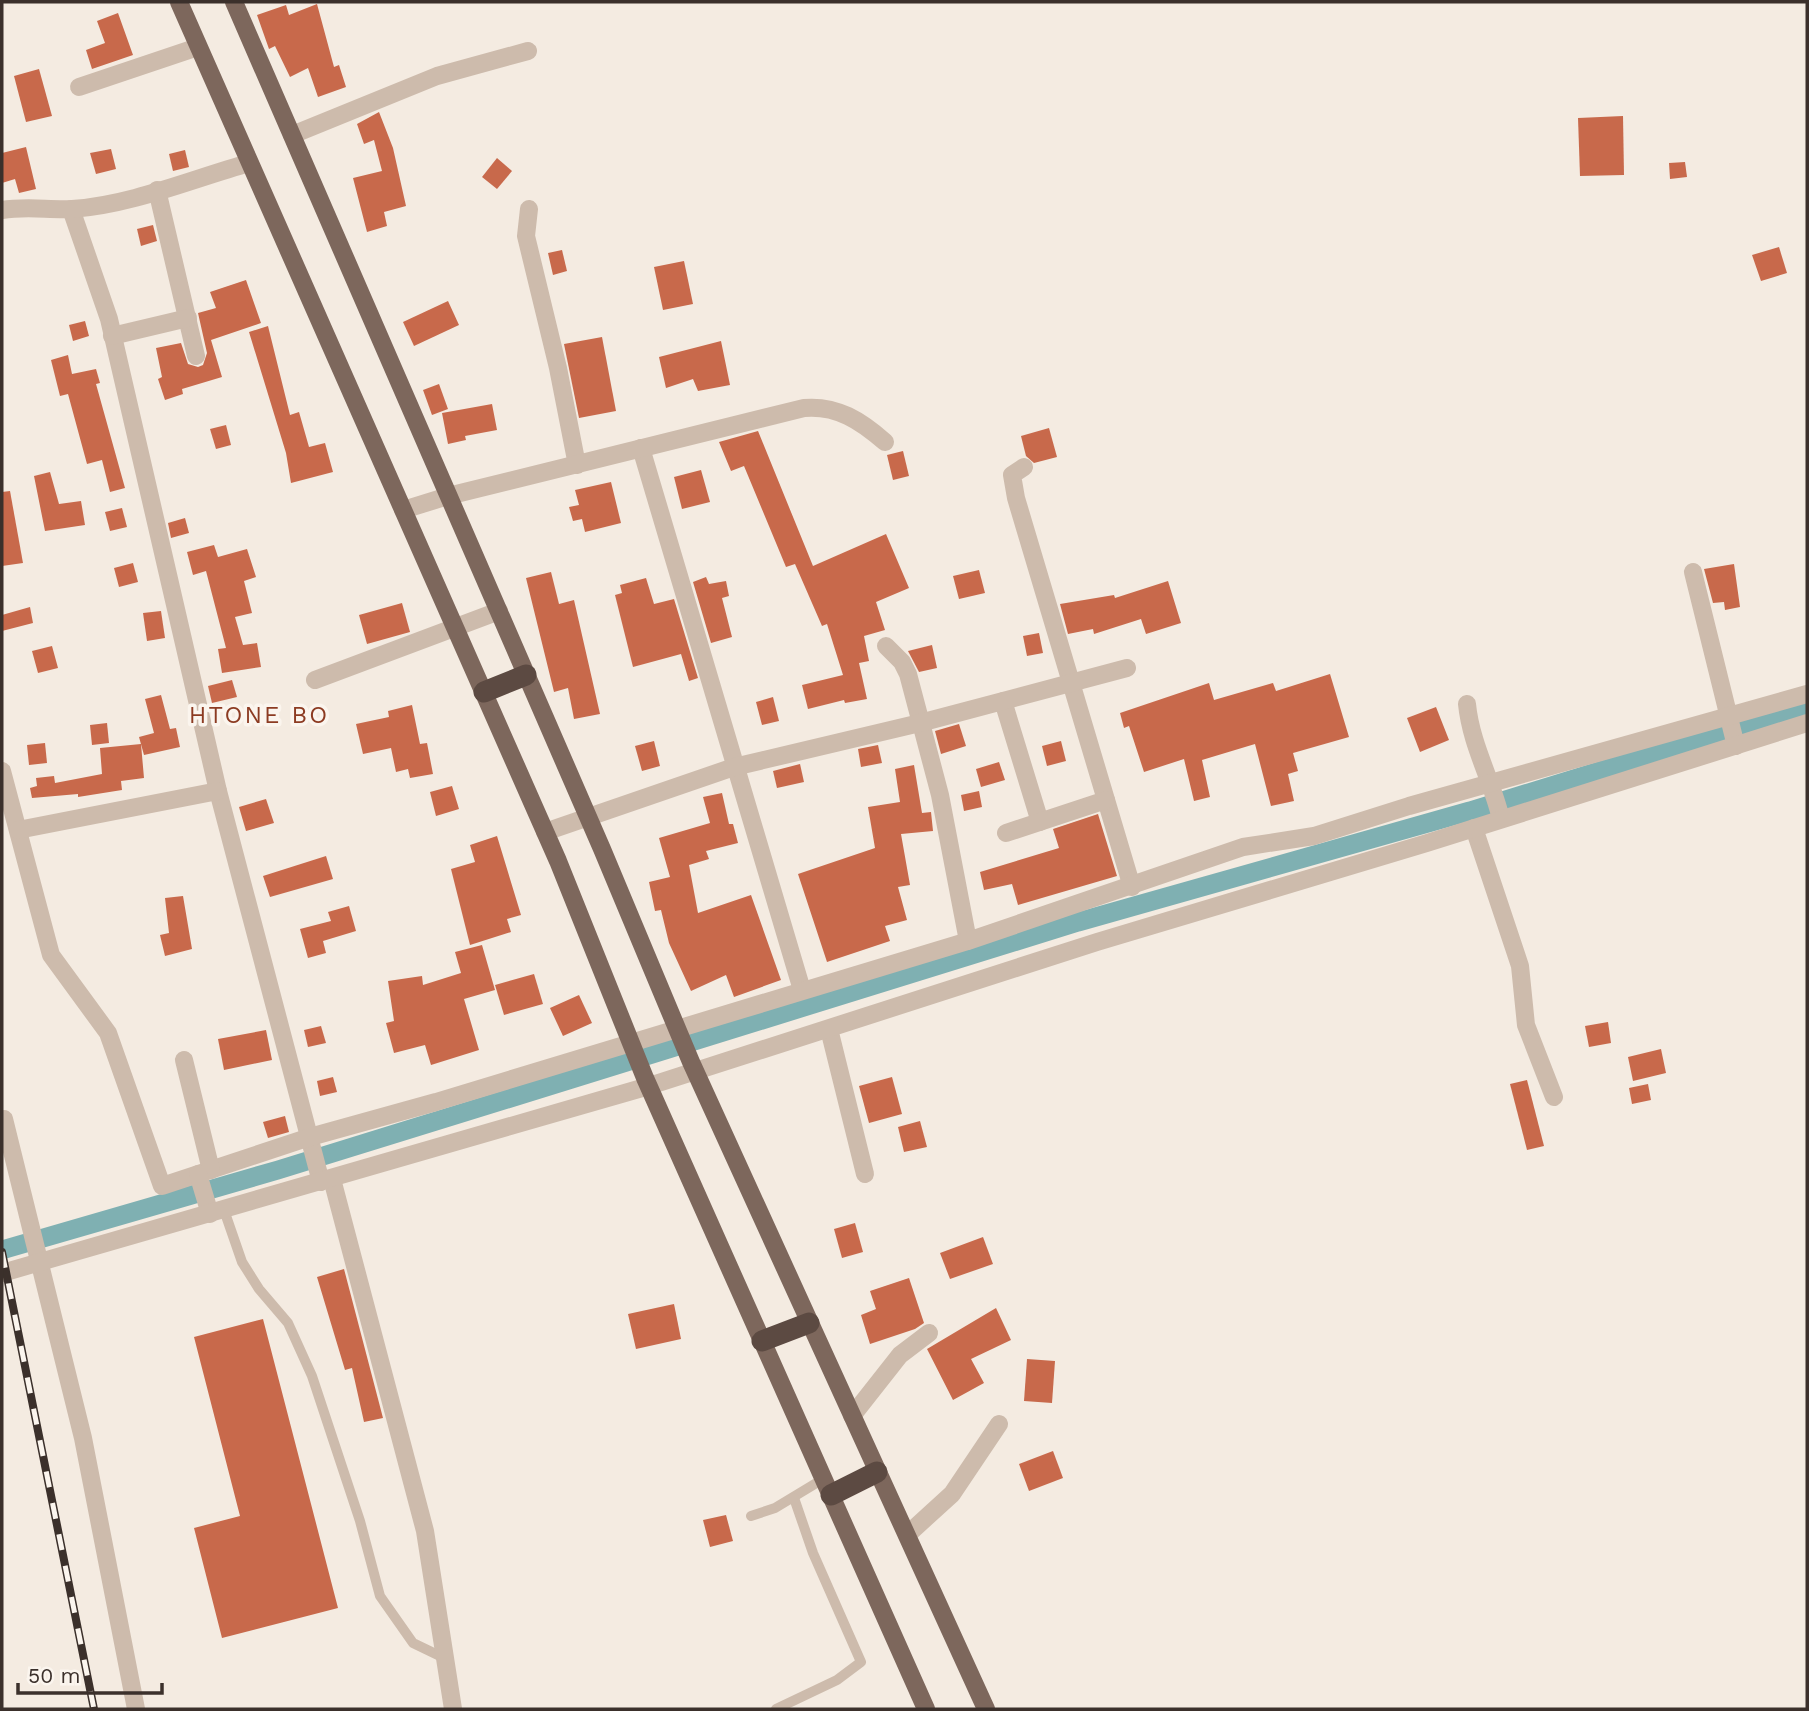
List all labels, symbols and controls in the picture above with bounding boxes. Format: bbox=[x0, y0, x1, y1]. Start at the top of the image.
district label: HTONE BO bbox=[189, 701, 329, 729]
scale bar bbox=[18, 1652, 161, 1696]
text: 50 m bbox=[28, 1663, 80, 1688]

